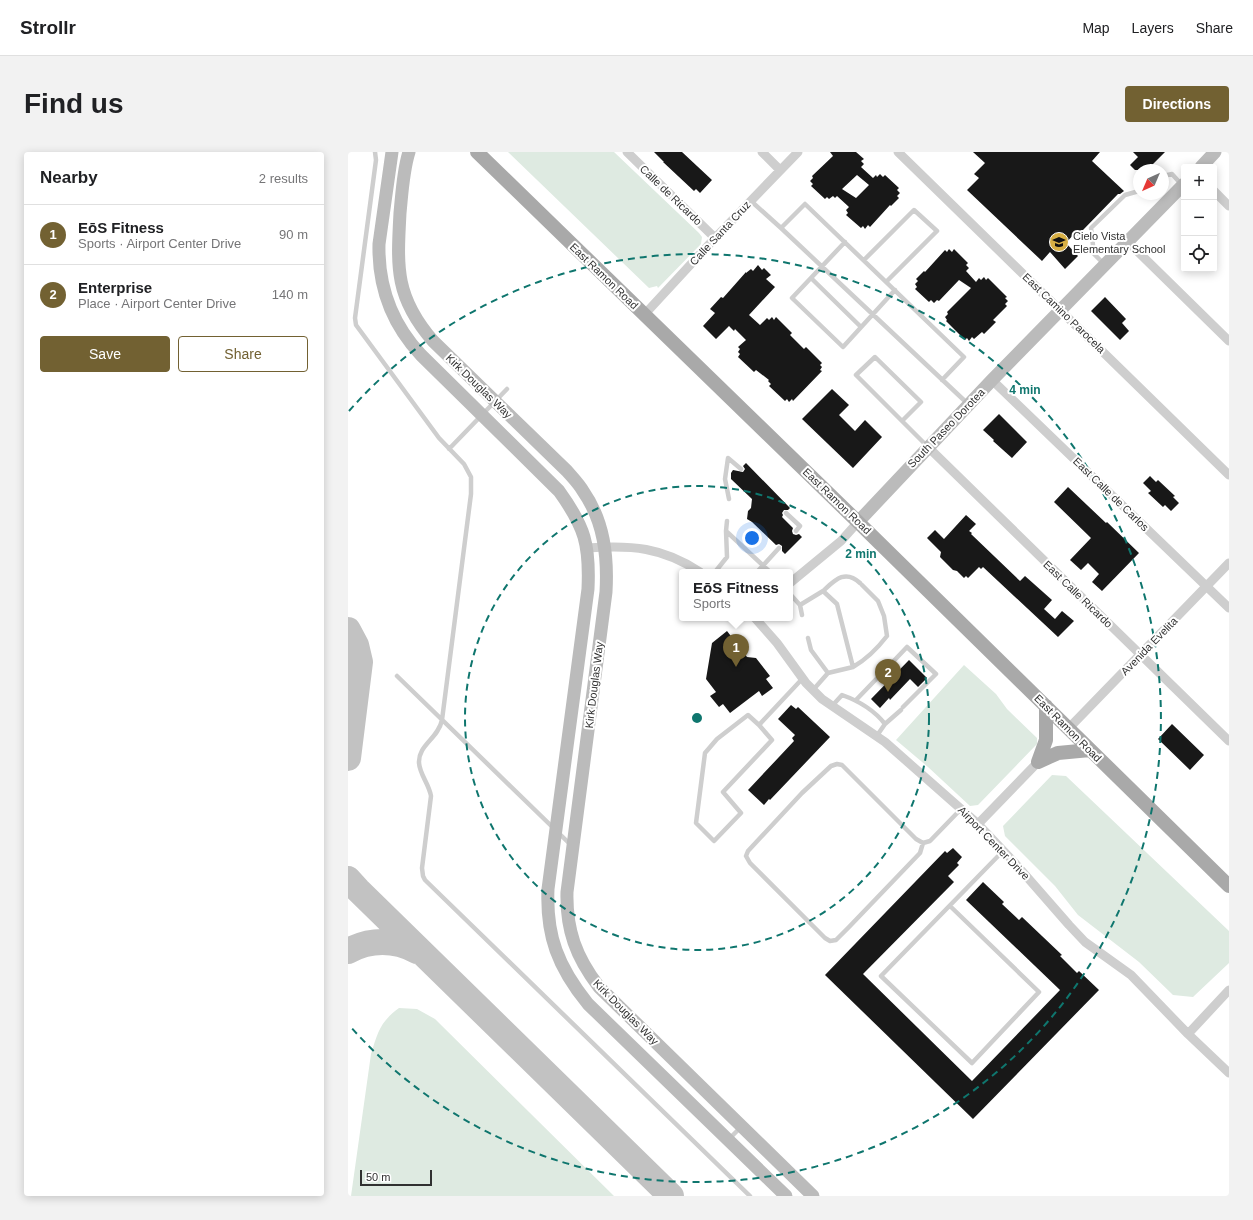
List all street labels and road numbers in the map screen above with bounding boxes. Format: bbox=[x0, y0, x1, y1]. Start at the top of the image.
street label: Calle de Ricardo bbox=[638, 162, 704, 228]
street label: Calle Santa Cruz bbox=[687, 198, 753, 268]
street label: East Ramon Road bbox=[568, 240, 640, 312]
street label: East Camino Parocela bbox=[1020, 271, 1108, 356]
street label: Kirk Douglas Way bbox=[444, 351, 515, 421]
street label: South Paseo Dorotea bbox=[905, 385, 987, 470]
street label: East Calle de Carlos bbox=[1071, 455, 1152, 533]
street label: East Ramon Road bbox=[801, 465, 873, 537]
street label: East Calle Ricardo bbox=[1041, 558, 1115, 630]
street label: Avenida Evelita bbox=[1118, 614, 1180, 677]
street label: Kirk Douglas Way bbox=[583, 641, 605, 729]
street label: East Ramon Road bbox=[1032, 692, 1104, 764]
street label: Airport Center Drive bbox=[956, 804, 1032, 882]
street label: Kirk Douglas Way bbox=[591, 977, 661, 1047]

